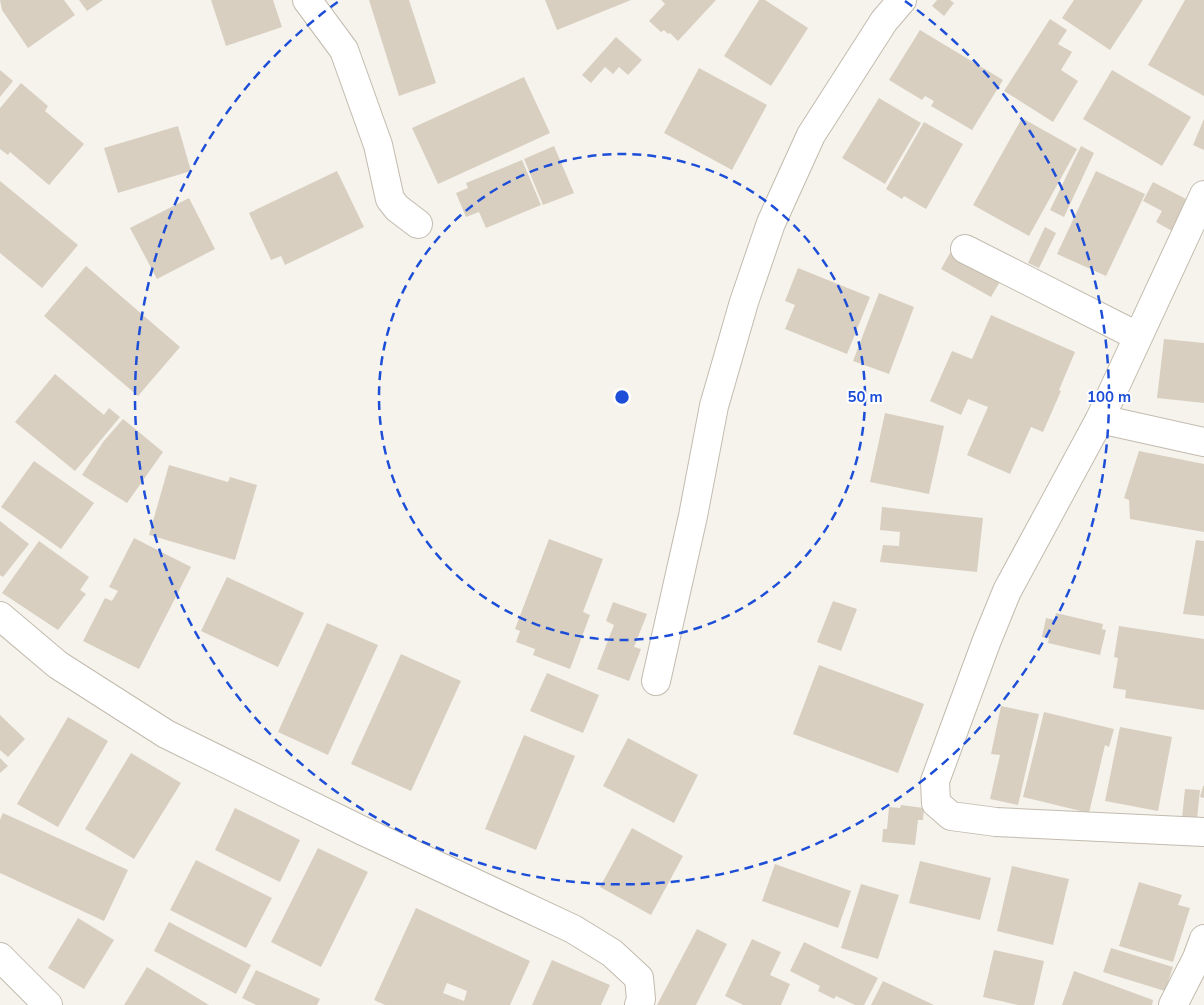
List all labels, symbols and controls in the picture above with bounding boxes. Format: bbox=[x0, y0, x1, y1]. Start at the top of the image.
text: 50 m bbox=[847, 387, 883, 407]
text: 100 m bbox=[1087, 387, 1131, 407]
centre of rings bbox=[613, 388, 631, 406]

